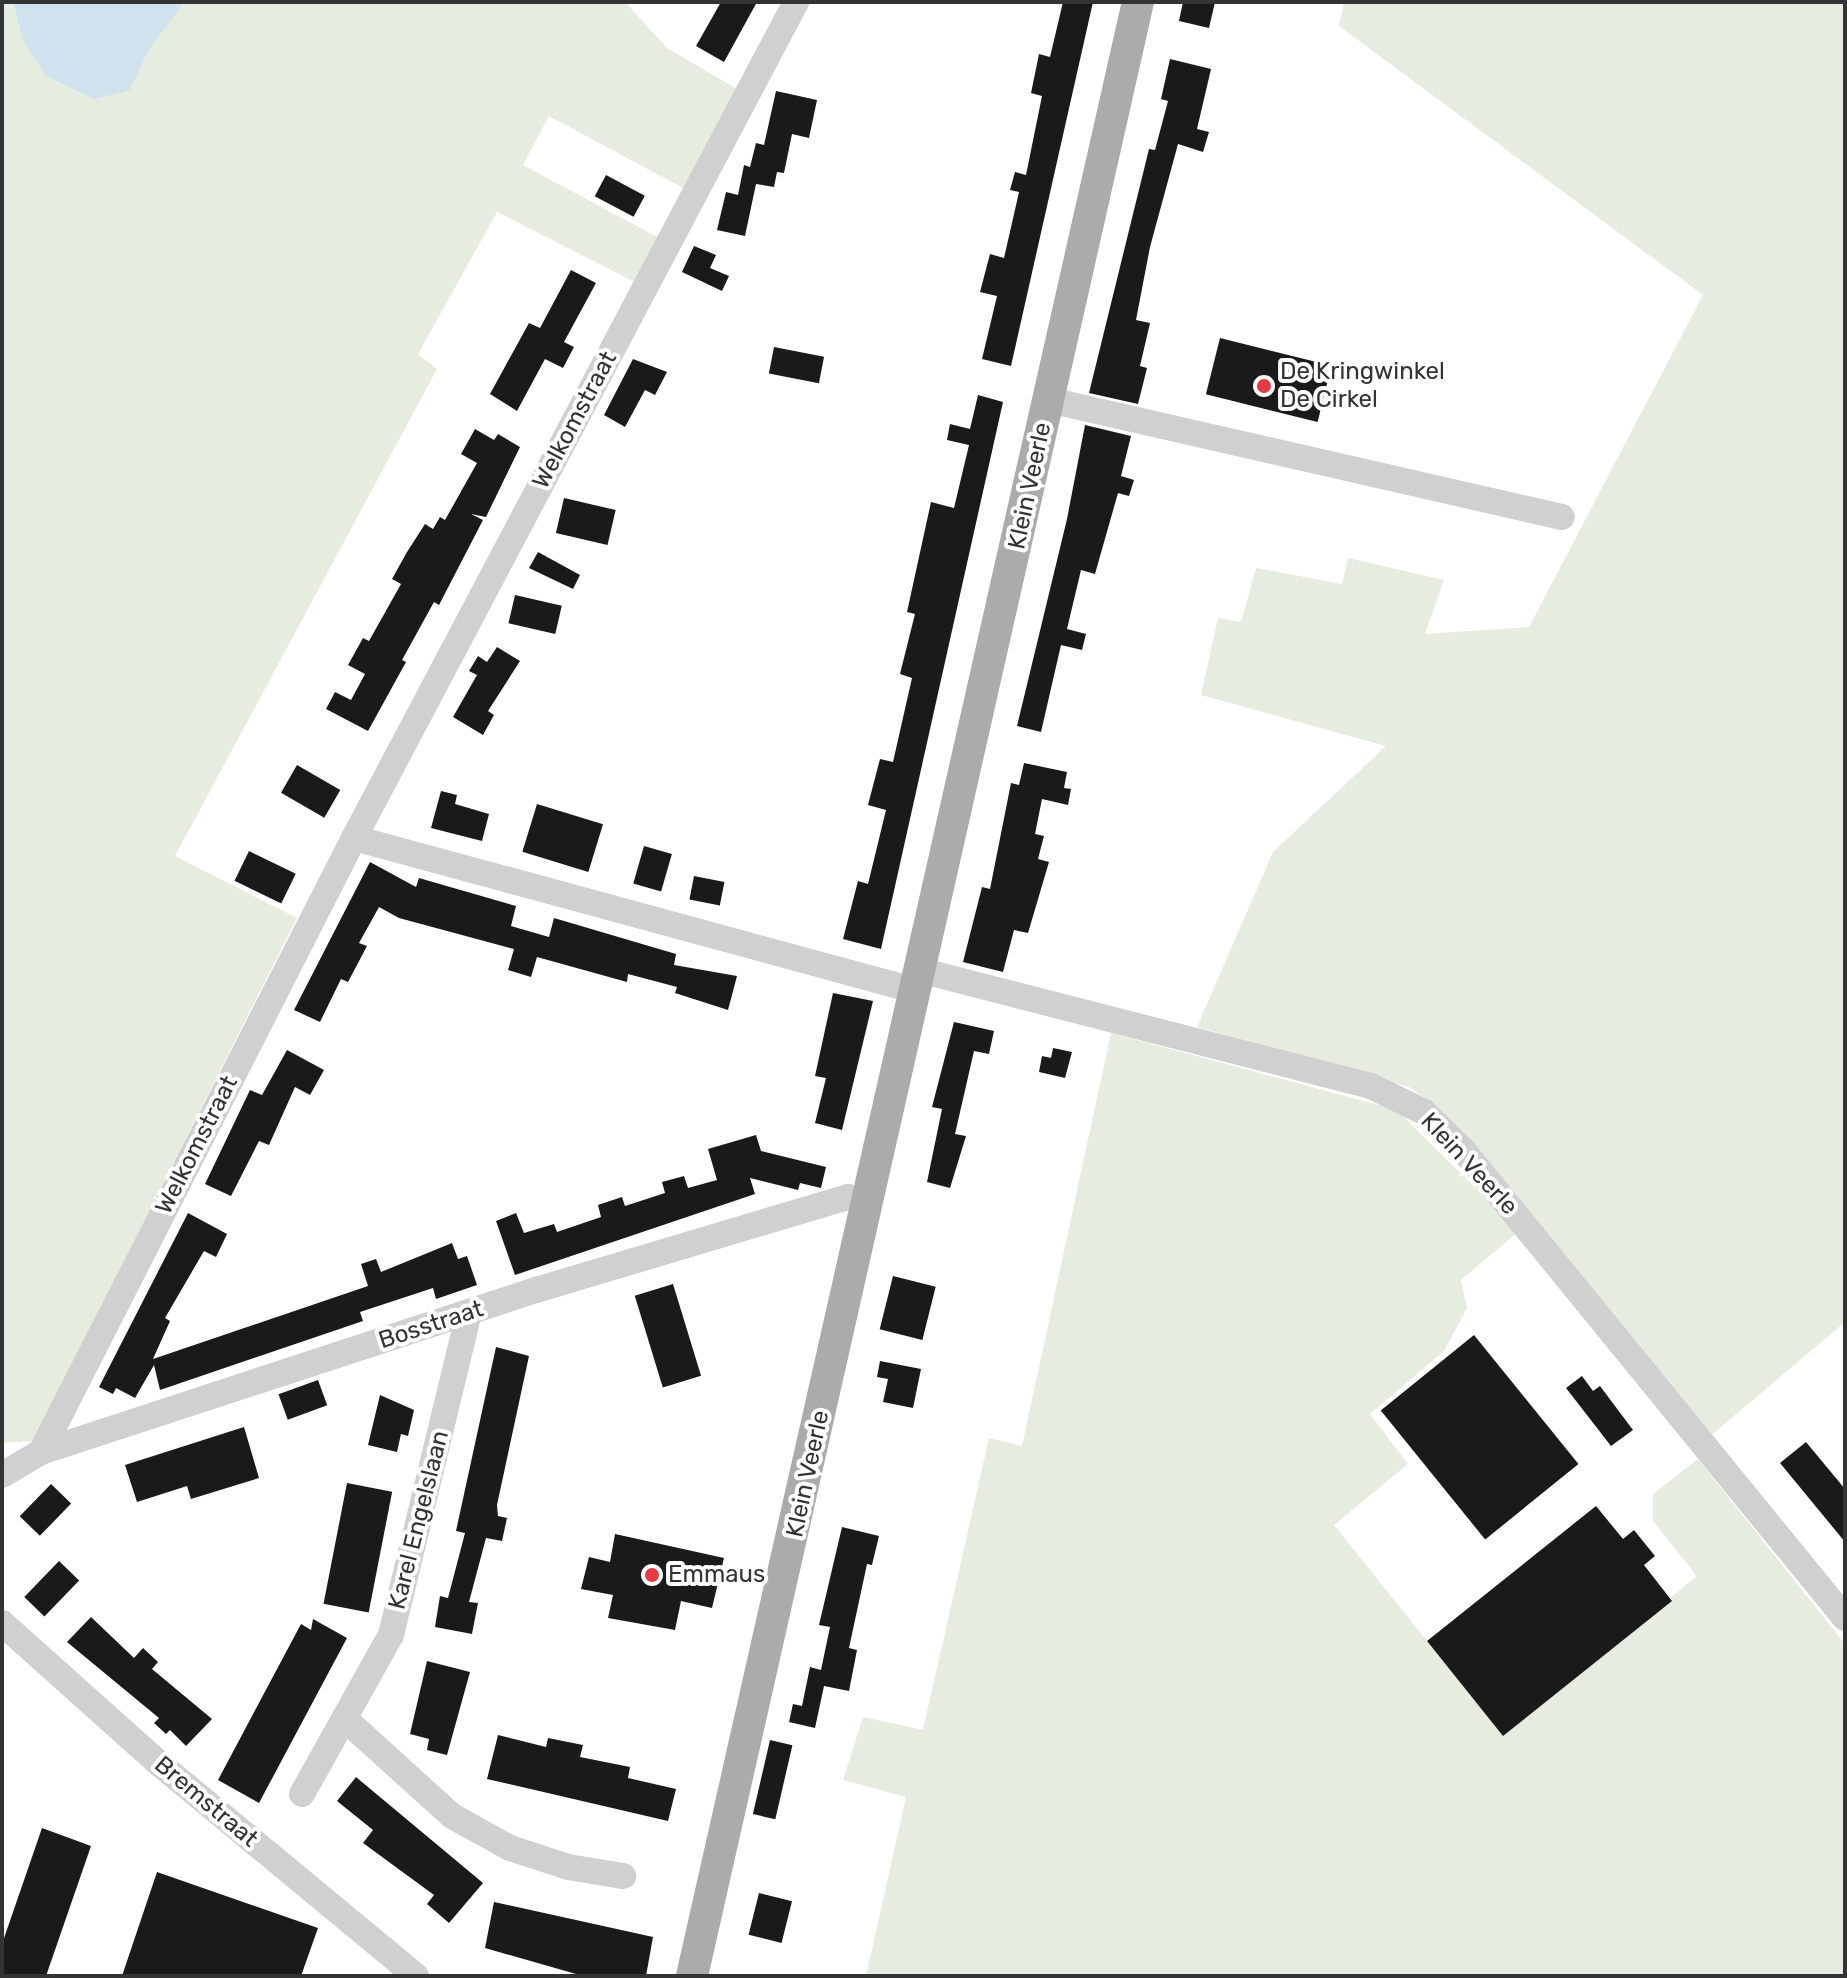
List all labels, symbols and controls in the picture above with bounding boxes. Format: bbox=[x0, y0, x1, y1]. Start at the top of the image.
street label: Welkomstraat bbox=[527, 346, 623, 494]
place label: De Kringwinkel De Cirkel bbox=[1280, 358, 1445, 414]
marker: De Kringwinkel De Cirkel bbox=[1255, 377, 1273, 395]
street label: Klein Veerle bbox=[1002, 420, 1058, 552]
street label: Welkomstraat bbox=[150, 1071, 244, 1219]
street label: Klein Veerle bbox=[1414, 1107, 1524, 1221]
street label: Bosstraat bbox=[375, 1295, 487, 1355]
street label: Klein Veerle bbox=[780, 1408, 836, 1540]
street label: Karel Engelslaan bbox=[383, 1428, 455, 1612]
place label: Emmaus bbox=[668, 1561, 765, 1589]
marker: Emmaus bbox=[643, 1566, 661, 1584]
street label: Bremstraat bbox=[148, 1750, 264, 1854]

